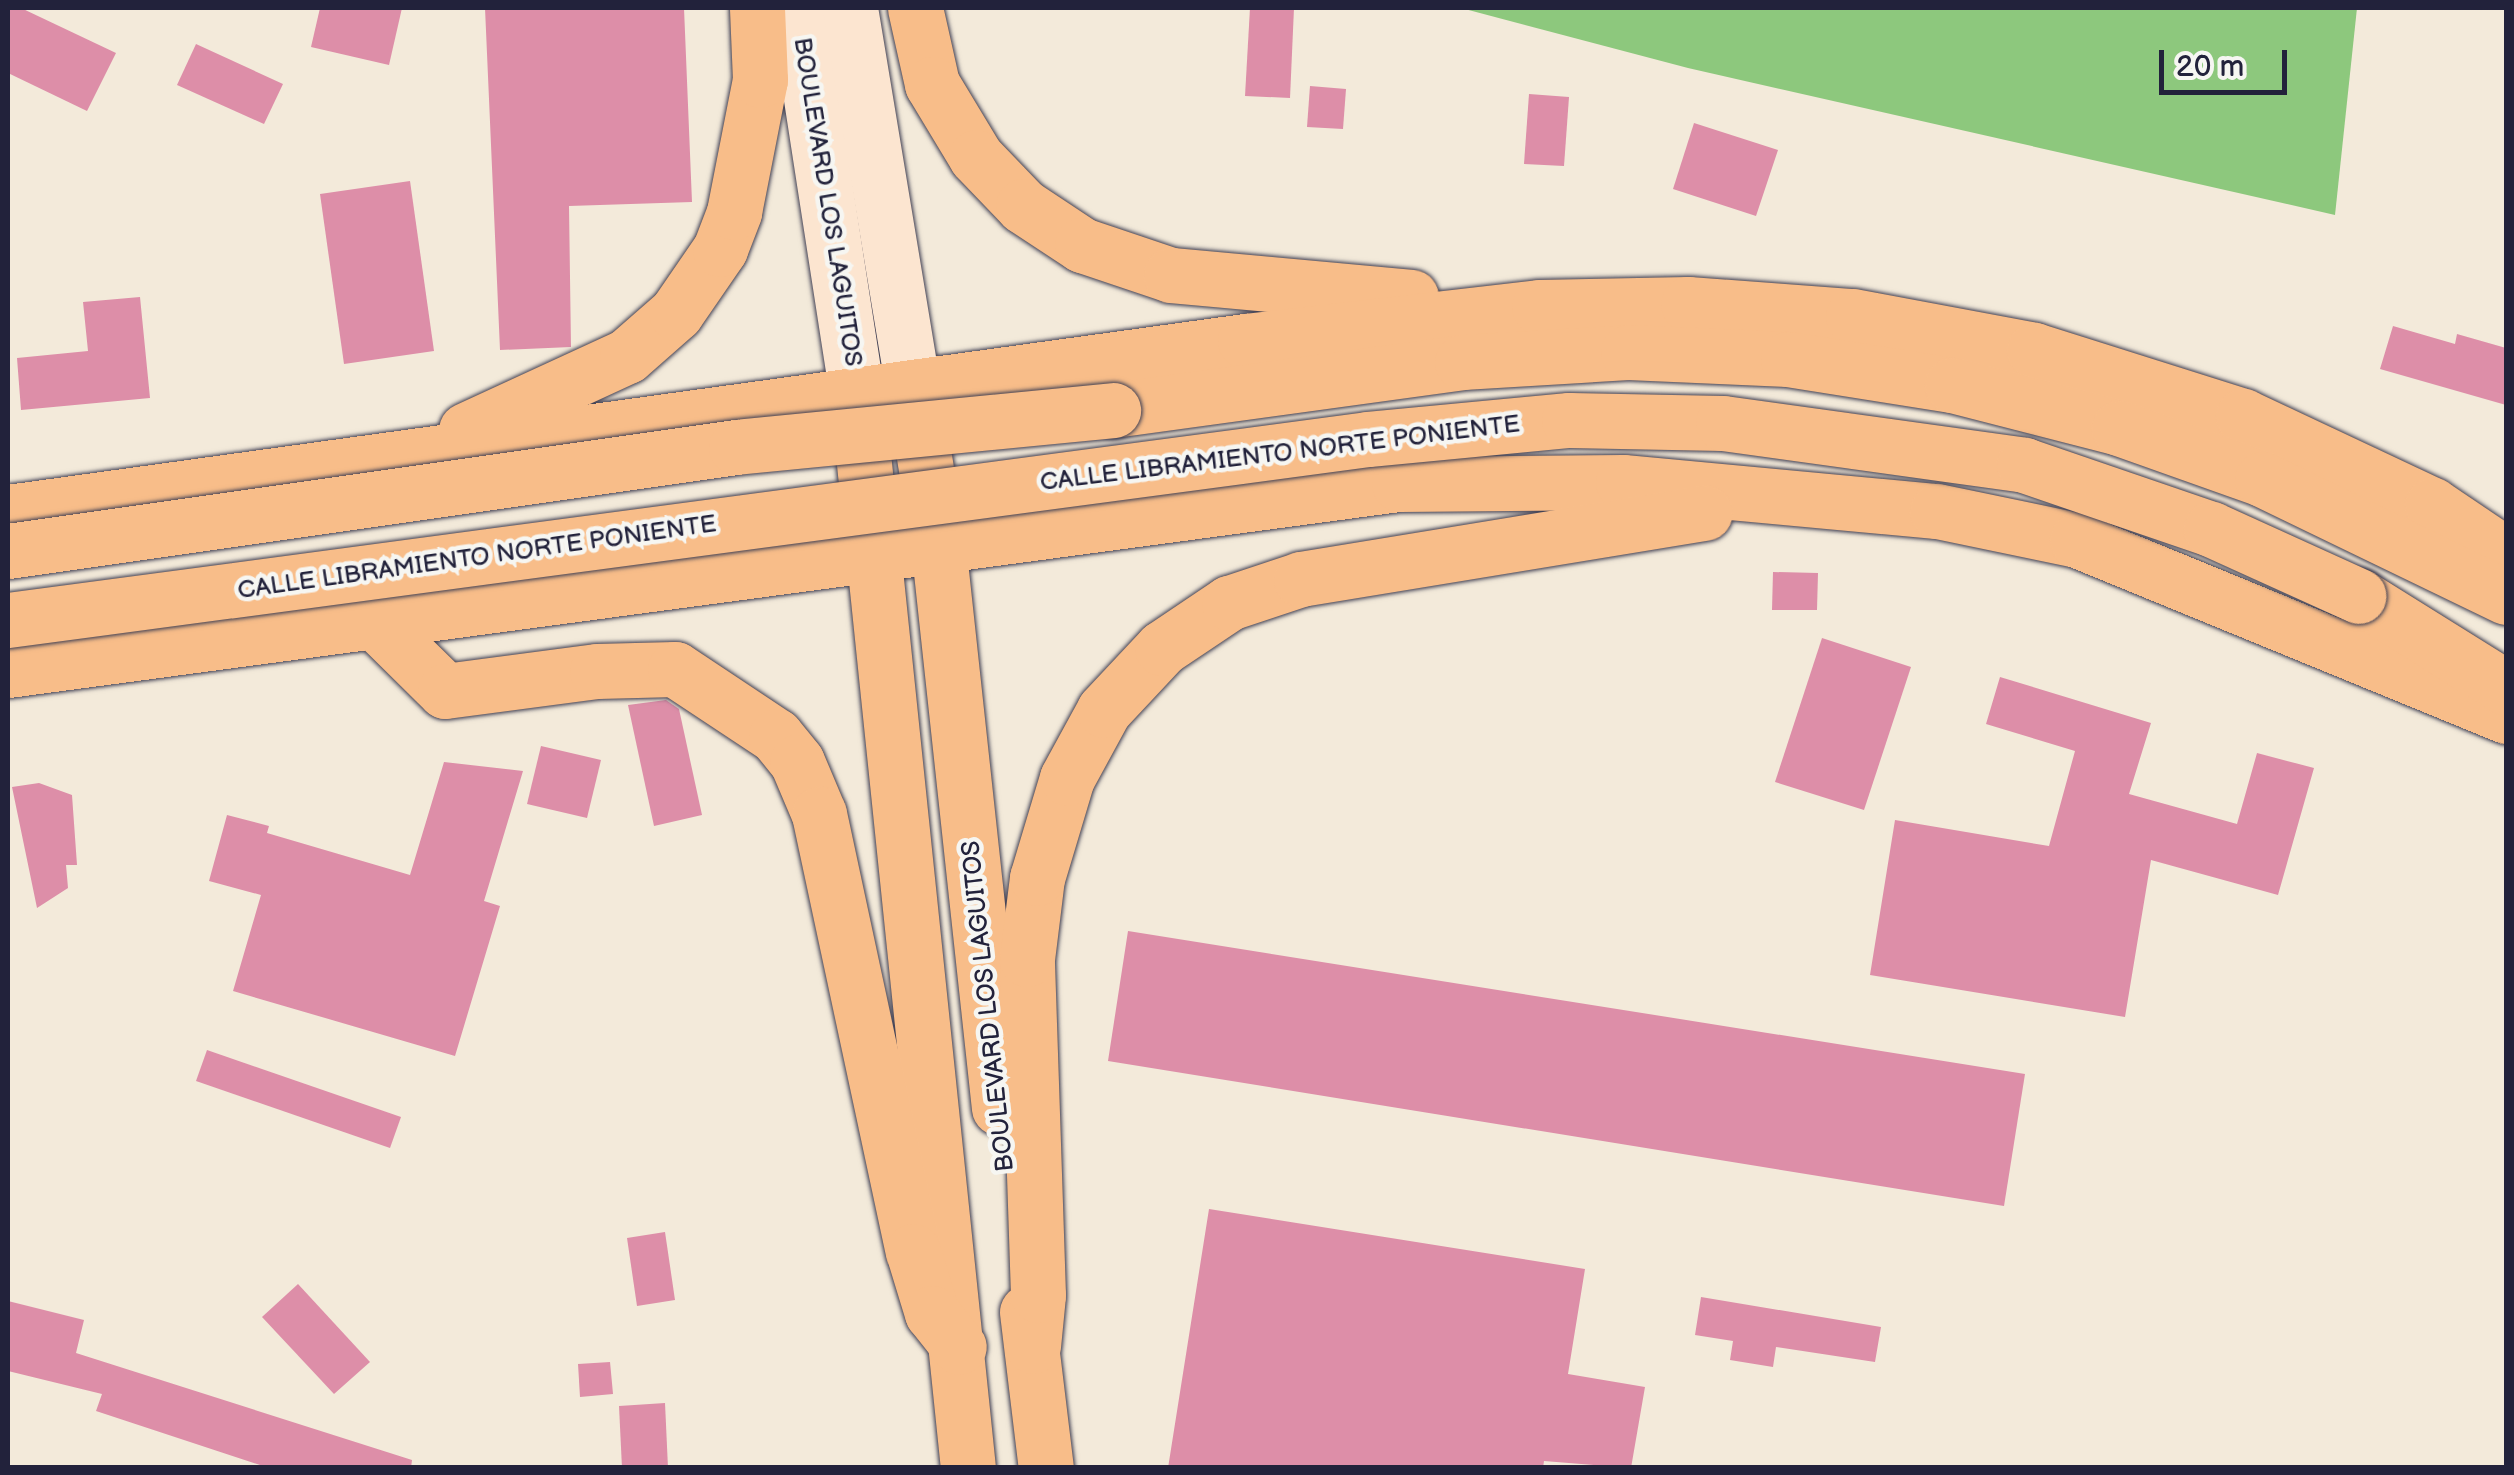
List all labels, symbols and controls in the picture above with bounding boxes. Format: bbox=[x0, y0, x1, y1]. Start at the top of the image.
scale bar bbox=[2164, 30, 2292, 92]
street label: BOULEVARD LOS LAGUITOS bbox=[786, 35, 868, 369]
text: 20 m bbox=[2176, 49, 2244, 85]
street label: CALLE LIBRAMIENTO NORTE PONIENTE bbox=[1038, 410, 1522, 498]
street label: CALLE LIBRAMIENTO NORTE PONIENTE bbox=[236, 510, 718, 606]
street label: BOULEVARD LOS LAGUITOS bbox=[957, 839, 1021, 1173]

